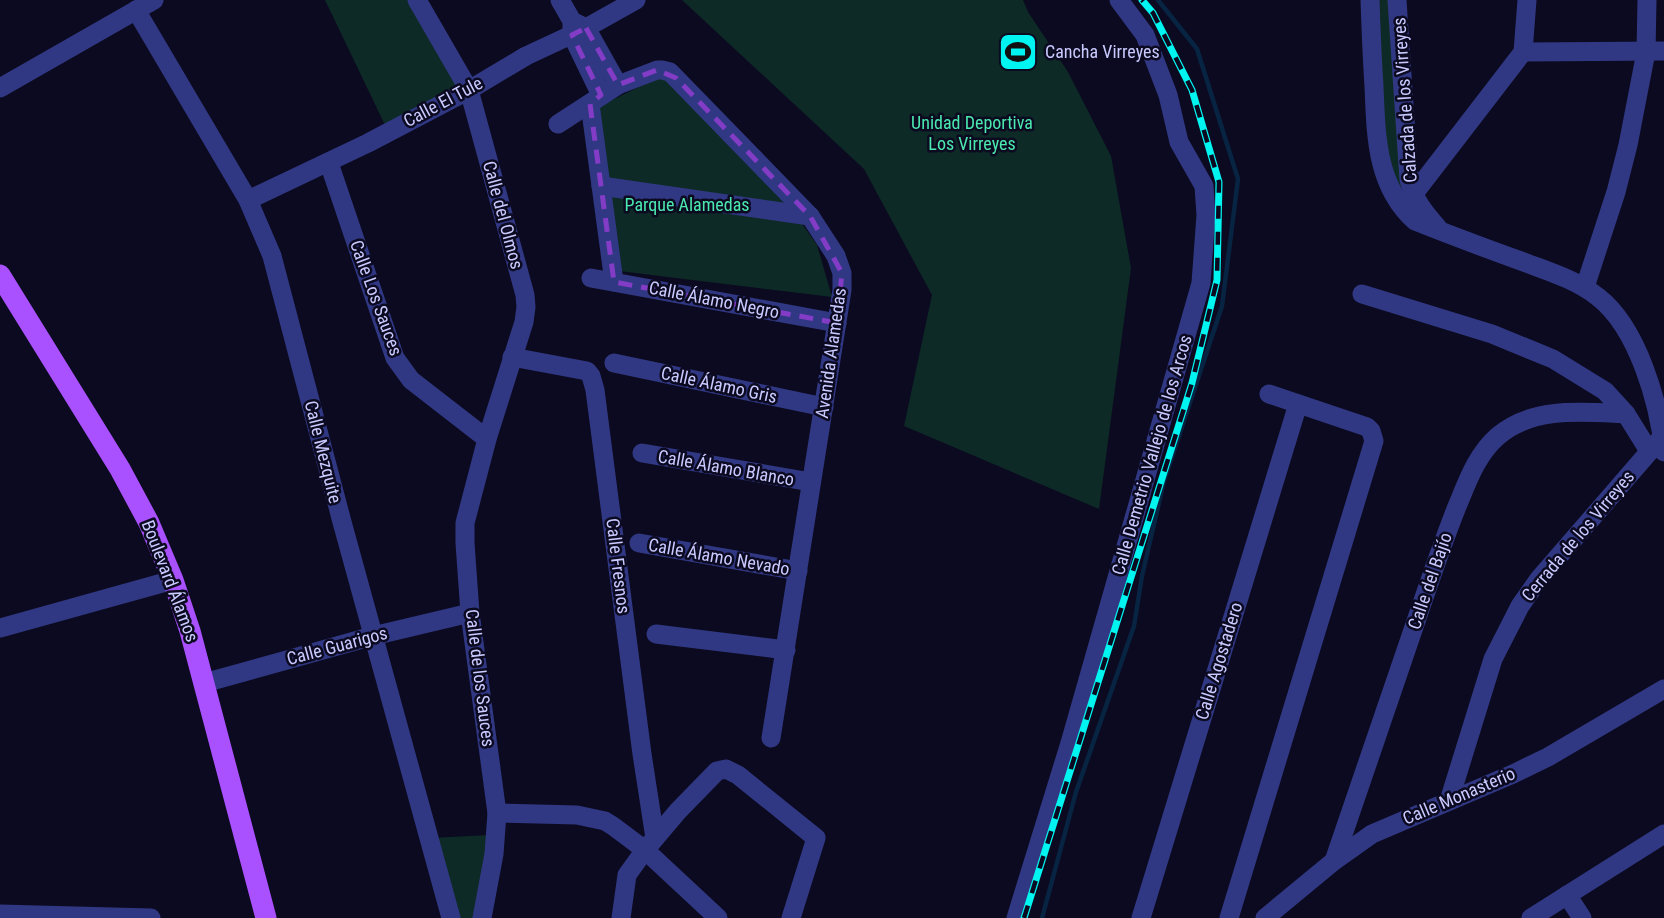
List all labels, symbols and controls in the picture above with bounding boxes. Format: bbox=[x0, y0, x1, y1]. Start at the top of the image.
street label: Calzada de los Virreyes bbox=[1388, 17, 1421, 183]
sports icon: Cancha Virreyes bbox=[997, 31, 1039, 73]
place label: Cancha Virreyes bbox=[1045, 41, 1160, 62]
street label: Calle El Tule bbox=[400, 72, 486, 131]
park label: Unidad Deportiva Los Virreyes bbox=[911, 112, 1033, 154]
street label: Calle del Olmos bbox=[479, 159, 528, 271]
park label: Parque Alamedas bbox=[625, 194, 749, 215]
street label: Calle Los Sauces bbox=[346, 237, 407, 358]
street label: Calle Álamo Negro bbox=[647, 277, 781, 322]
street label: Avenida Alamedas bbox=[811, 286, 850, 419]
street label: Calle Demetrio Vallejo de los Arcos bbox=[1107, 332, 1196, 577]
street label: Calle Álamo Gris bbox=[659, 362, 779, 407]
street label: Calle Mezquite bbox=[301, 398, 346, 505]
street label: Calle Álamo Blanco bbox=[656, 445, 796, 490]
street label: Cerrada de los Virreyes bbox=[1517, 466, 1638, 605]
street label: Boulevard Álamos bbox=[138, 517, 203, 645]
street label: Calle Fresnos bbox=[602, 517, 635, 615]
street label: Calle del Bajío bbox=[1403, 530, 1456, 632]
street label: Calle Álamo Nevado bbox=[647, 534, 791, 579]
street label: Calle Agostadero bbox=[1191, 600, 1246, 722]
street label: Calle de los Sauces bbox=[462, 608, 499, 748]
street label: Calle Guarigos bbox=[284, 622, 390, 669]
street label: Calle Monasterio bbox=[1399, 762, 1518, 829]

